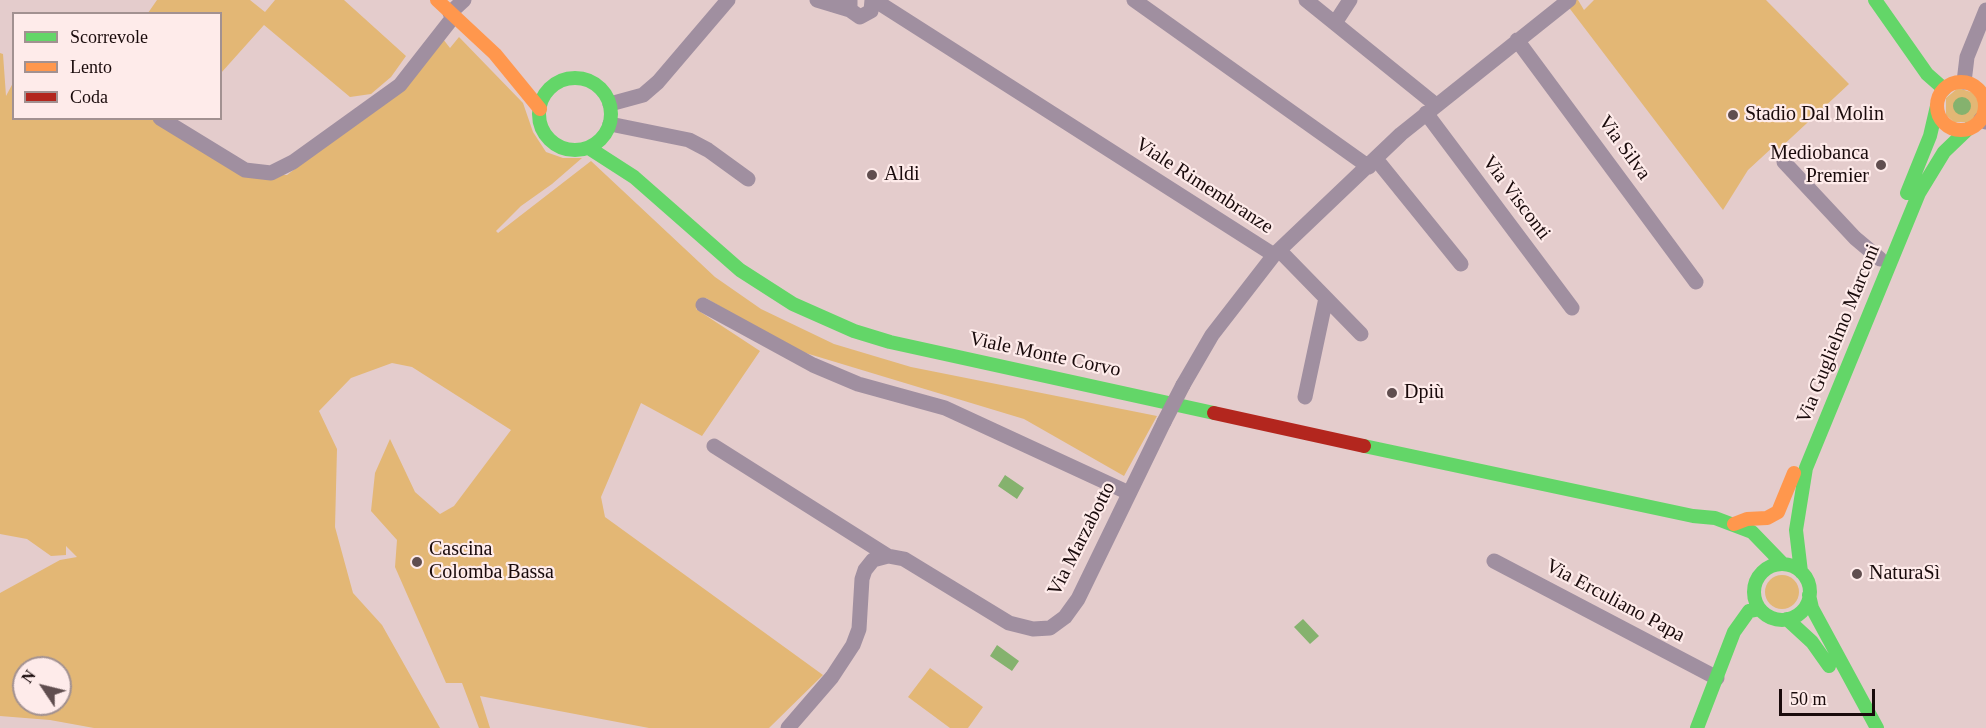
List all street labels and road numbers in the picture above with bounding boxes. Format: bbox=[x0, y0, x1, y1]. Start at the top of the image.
street label: Via Silva bbox=[1593, 111, 1655, 185]
street label: Viale Rimembranze bbox=[1131, 133, 1277, 239]
street label: Via Visconti bbox=[1477, 151, 1555, 245]
street label: Via Guglielmo Marconi bbox=[1792, 241, 1886, 427]
street label: Viale Monte Corvo bbox=[967, 327, 1123, 383]
street label: Via Marzabotto bbox=[1043, 478, 1121, 600]
street label: Via Erculiano Papa bbox=[1541, 554, 1689, 648]

